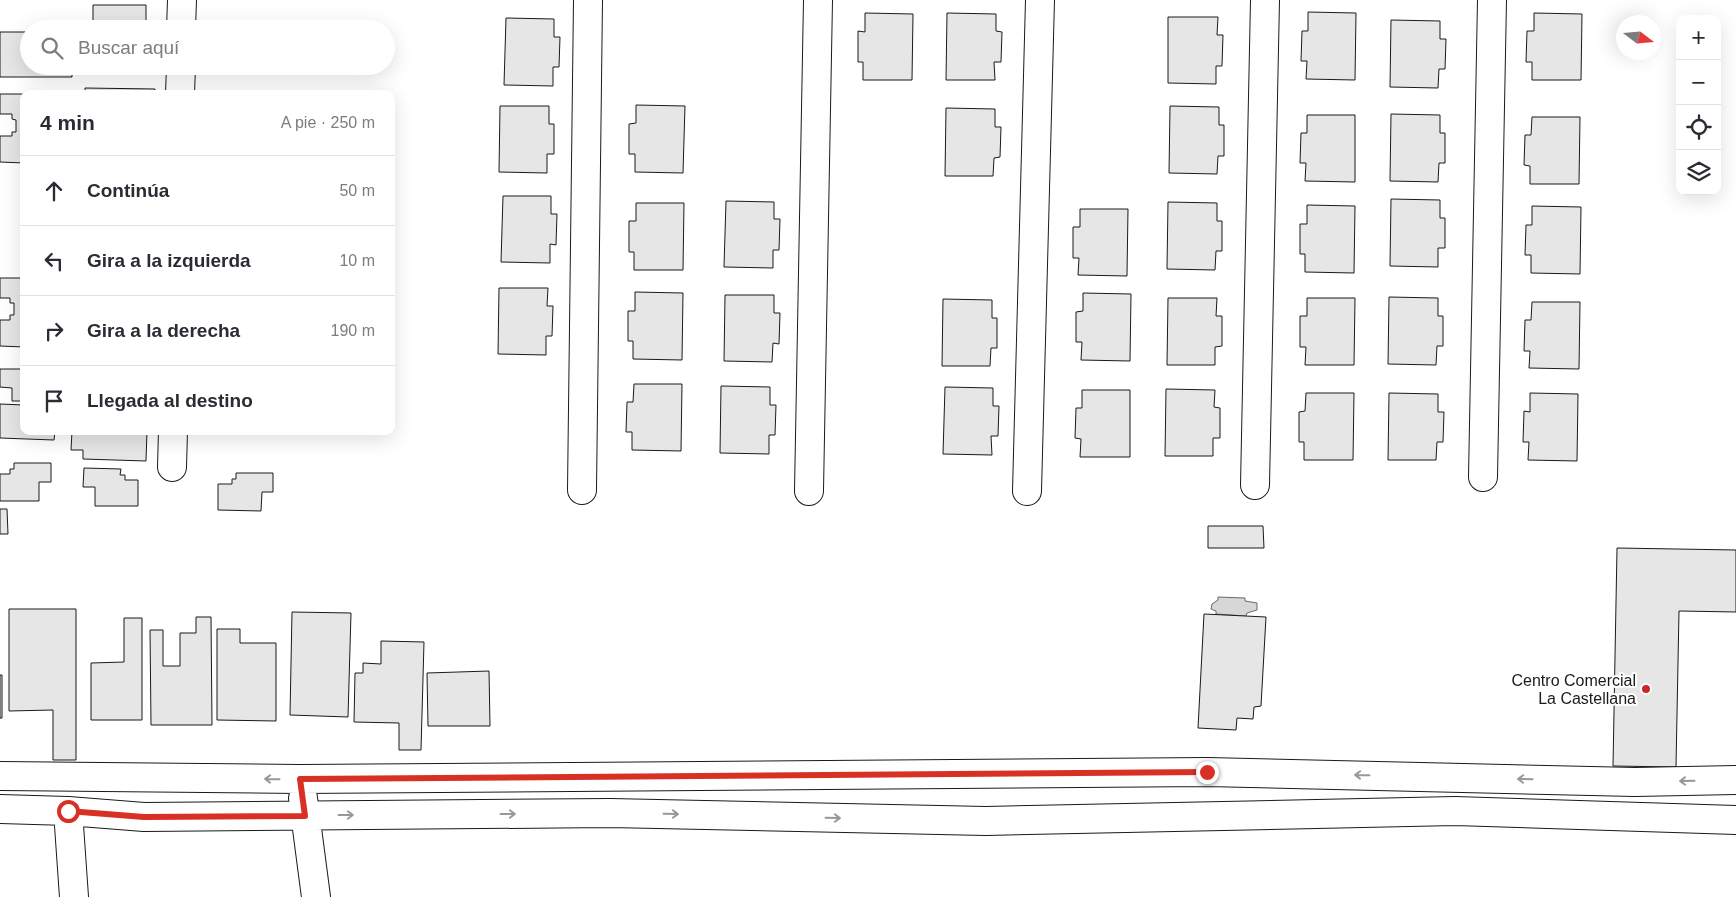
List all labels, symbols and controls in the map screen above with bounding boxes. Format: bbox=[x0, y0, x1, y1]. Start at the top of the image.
north arrow bbox=[1616, 15, 1661, 60]
map controls bbox=[1676, 15, 1721, 195]
button: + bbox=[1676, 15, 1721, 60]
search box bbox=[20, 20, 395, 75]
icon: search bbox=[38, 34, 66, 62]
text: Buscar aquí bbox=[78, 37, 179, 58]
button: − bbox=[1676, 60, 1721, 105]
button: locate bbox=[1676, 105, 1721, 150]
text: 4 min bbox=[40, 111, 95, 134]
text: A pie · 250 m bbox=[281, 114, 375, 131]
button: layers bbox=[1676, 150, 1721, 195]
icon: ahead bbox=[40, 177, 68, 205]
text: Continúa bbox=[87, 180, 169, 201]
text: 50 m bbox=[339, 182, 375, 199]
icon: left bbox=[40, 247, 68, 275]
text: Gira a la izquierda bbox=[87, 250, 251, 271]
text: 10 m bbox=[339, 252, 375, 269]
icon: right bbox=[40, 317, 68, 345]
text: Gira a la derecha bbox=[87, 320, 240, 341]
text: 190 m bbox=[331, 322, 375, 339]
icon: arrive bbox=[40, 387, 68, 415]
text: Llegada al destino bbox=[87, 390, 253, 411]
place label: Centro Comercial La Castellana bbox=[1512, 672, 1636, 707]
marker: Centro Comercial La Castellana bbox=[1640, 683, 1652, 695]
route end bbox=[1196, 761, 1219, 784]
one-way arrow bbox=[1355, 771, 1371, 780]
one-way arrow bbox=[265, 774, 281, 784]
one-way arrow bbox=[1517, 775, 1533, 784]
one-way arrow bbox=[1680, 776, 1696, 786]
route start bbox=[57, 800, 80, 823]
one-way arrow bbox=[500, 809, 516, 819]
one-way arrow bbox=[662, 809, 679, 819]
one-way arrow bbox=[338, 810, 354, 820]
one-way arrow bbox=[825, 813, 841, 822]

